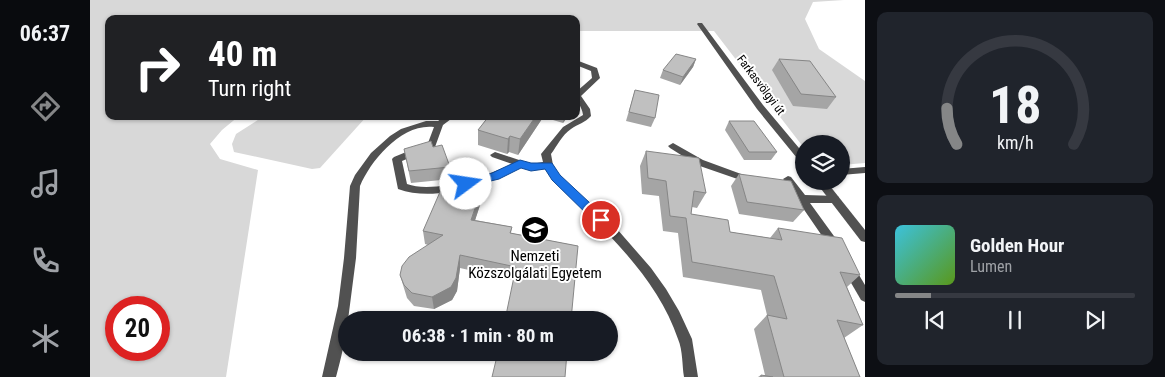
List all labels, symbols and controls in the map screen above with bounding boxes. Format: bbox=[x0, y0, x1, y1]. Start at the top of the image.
text: 06:37 bbox=[20, 21, 70, 46]
text: 40 m bbox=[208, 34, 277, 75]
icon: right bbox=[125, 35, 190, 100]
street label: Farkasvölgyi út bbox=[734, 52, 788, 118]
text: 18 bbox=[989, 75, 1041, 136]
text: Turn right bbox=[208, 76, 291, 101]
icon: directions bbox=[28, 89, 63, 124]
text: km/h bbox=[997, 132, 1033, 153]
map controls bbox=[795, 135, 850, 190]
button: layers bbox=[795, 135, 850, 190]
position arrow bbox=[439, 157, 491, 209]
icon: music bbox=[28, 166, 63, 201]
pin bbox=[580, 199, 622, 241]
icon: arrive bbox=[587, 206, 615, 234]
school or university icon: Nemzeti Közszolgálati Egyetem bbox=[520, 215, 550, 245]
text: Golden Hour bbox=[970, 234, 1064, 257]
icon: phone bbox=[28, 243, 63, 278]
place label: Nemzeti Közszolgálati Egyetem bbox=[468, 247, 602, 282]
text: Lumen bbox=[970, 257, 1012, 276]
speed limit sign: 20 bbox=[105, 296, 170, 361]
icon: previous bbox=[921, 306, 949, 334]
icon: pause bbox=[1001, 306, 1029, 334]
icon: next bbox=[1081, 306, 1109, 334]
icon: climate bbox=[28, 321, 63, 356]
text: 06:38 · 1 min · 80 m bbox=[402, 324, 554, 347]

